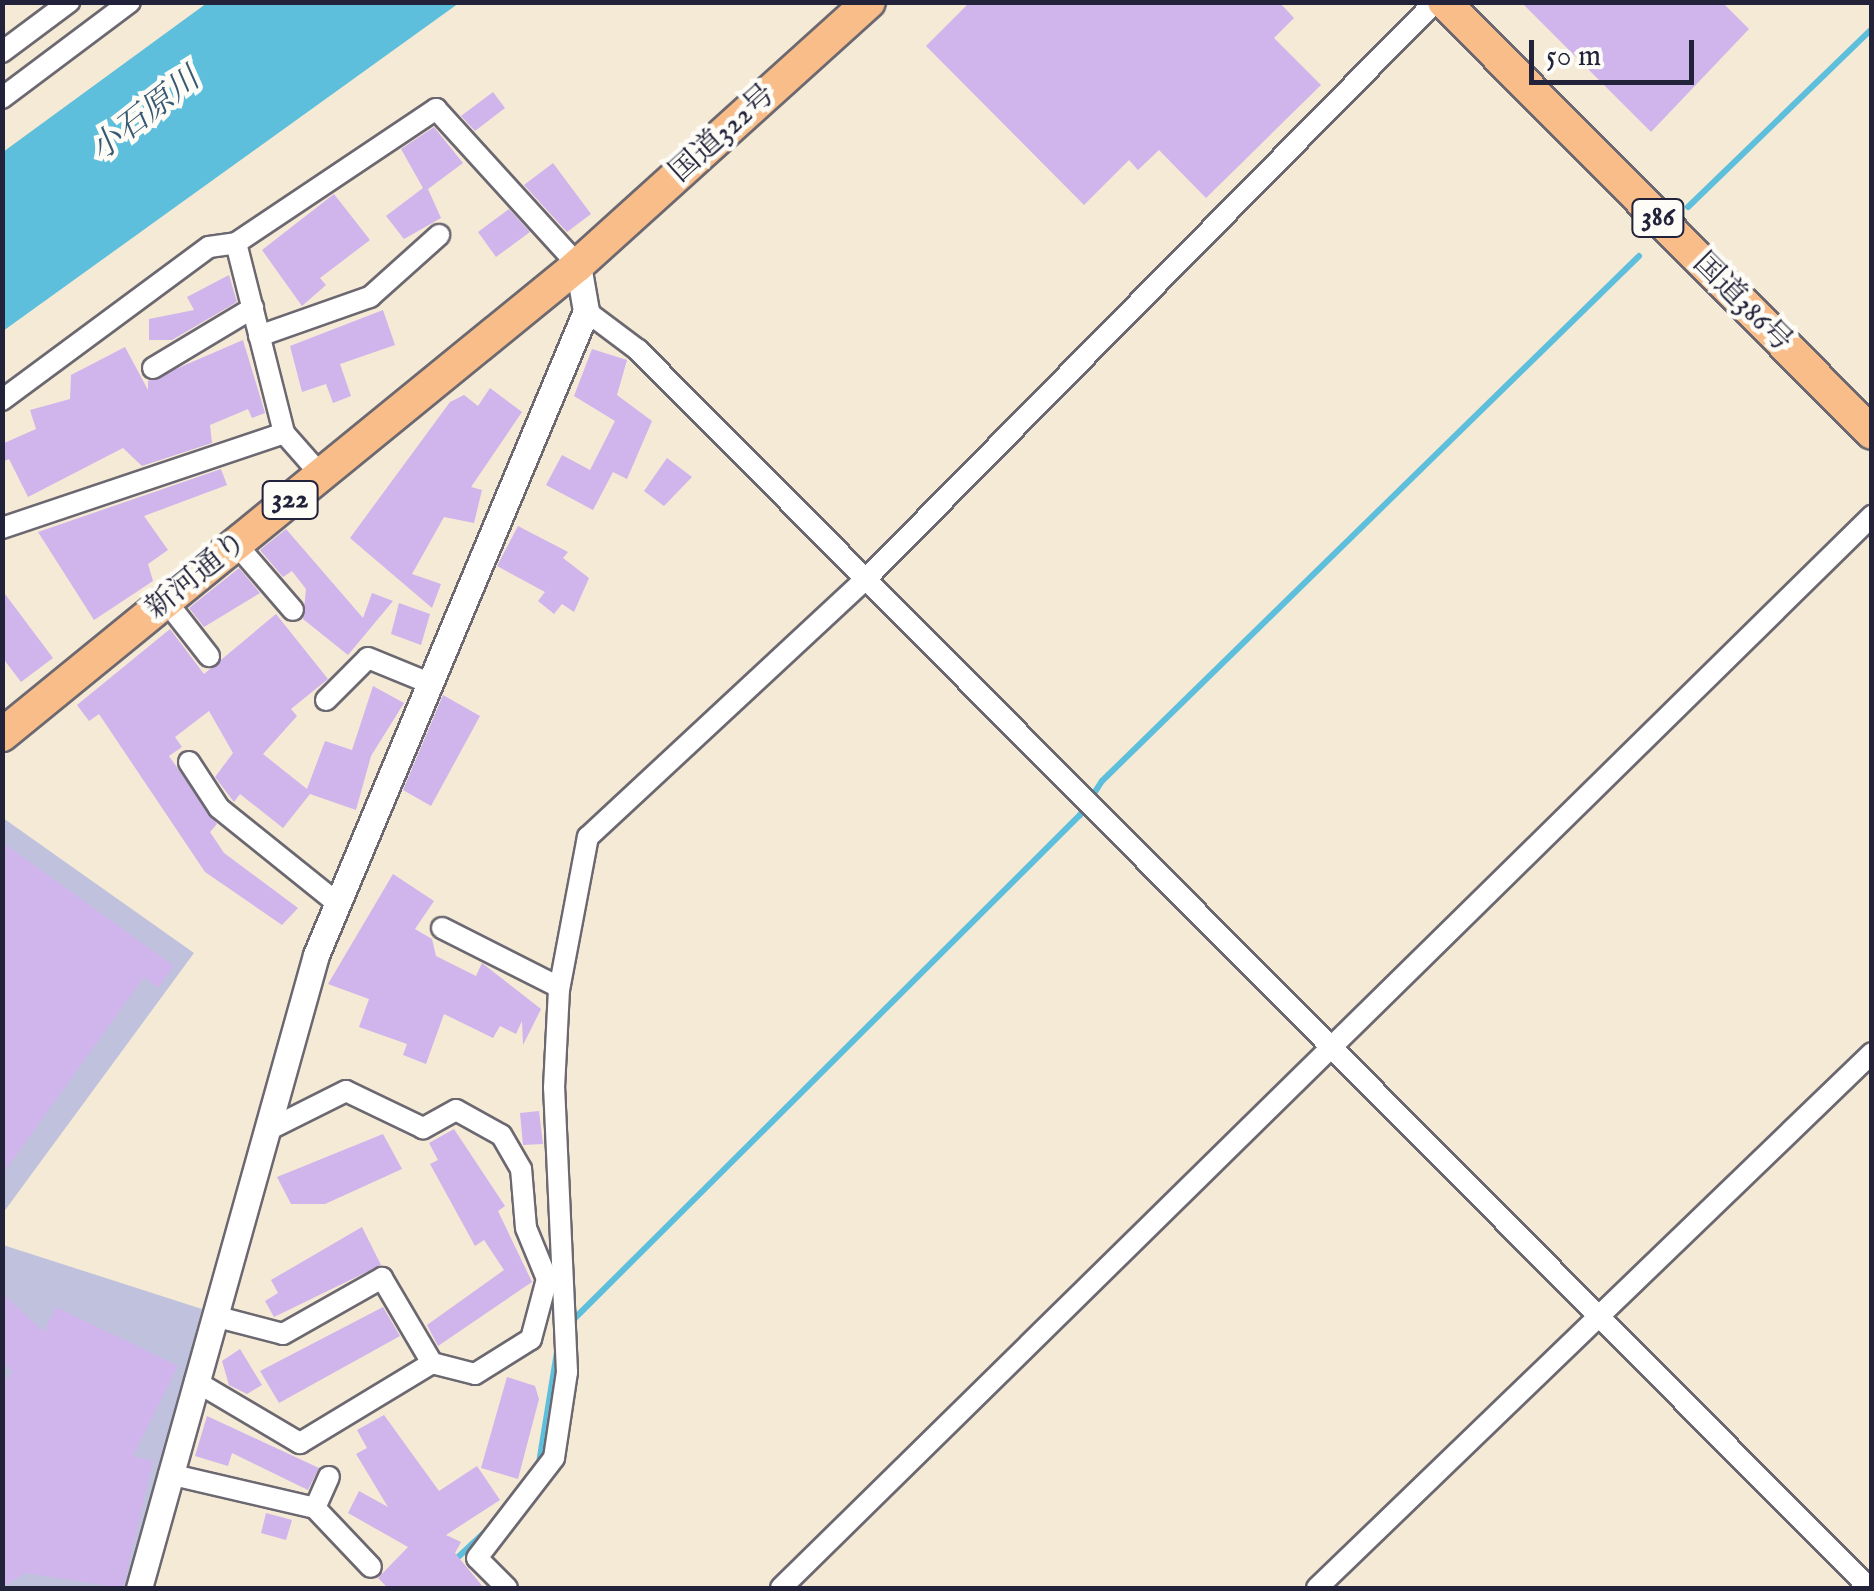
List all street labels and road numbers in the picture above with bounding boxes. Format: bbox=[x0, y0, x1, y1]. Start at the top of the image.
street label: 国道322号 bbox=[663, 77, 783, 191]
road number: 386 bbox=[1630, 195, 1686, 241]
street label: 国道386号 bbox=[1685, 246, 1799, 360]
road number: 322 bbox=[260, 477, 320, 523]
street label: 新河通り bbox=[139, 524, 255, 628]

